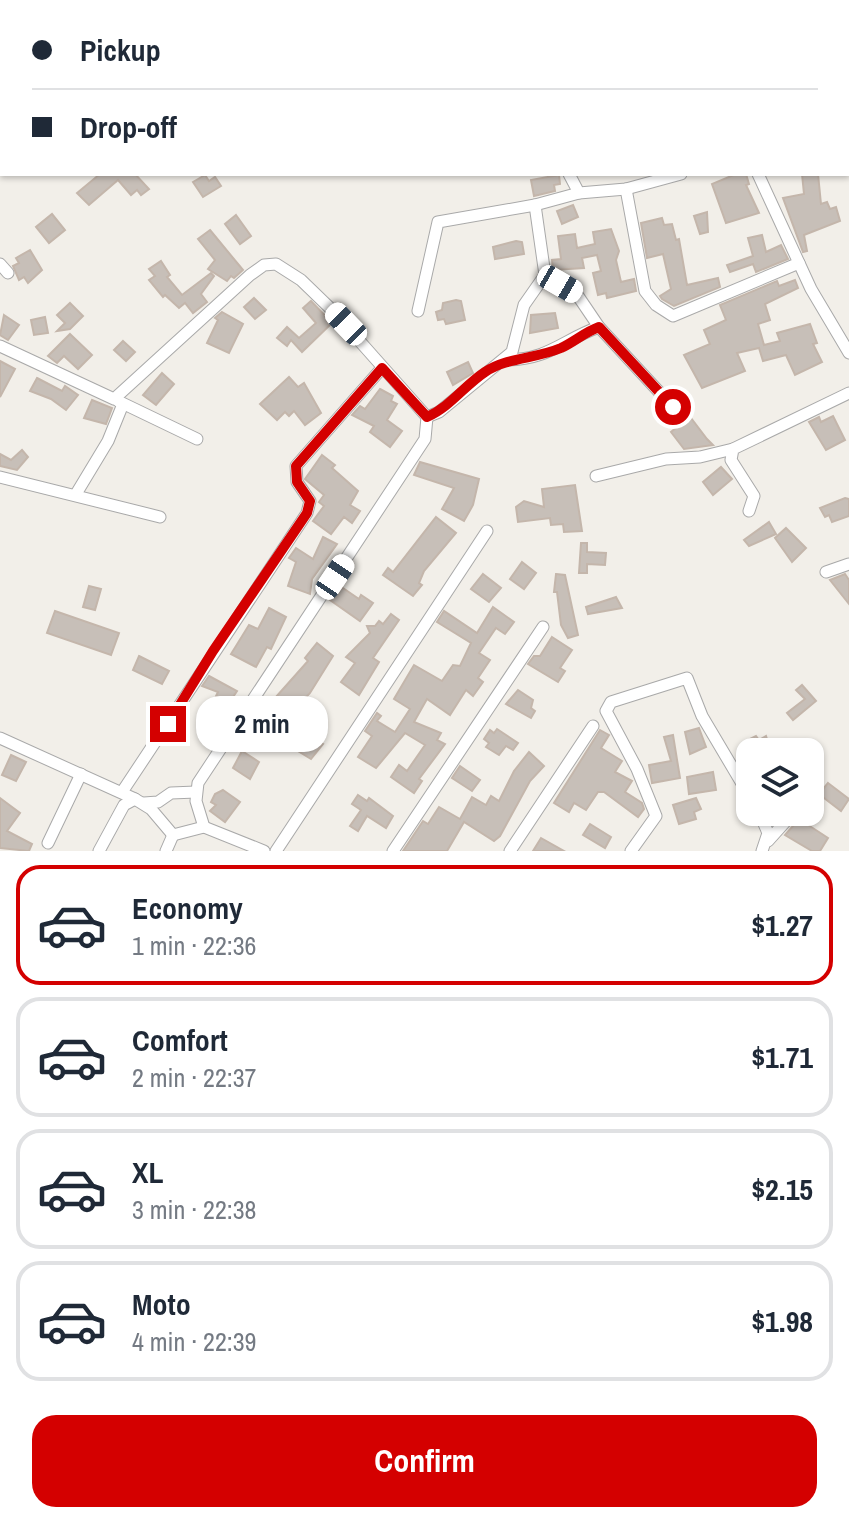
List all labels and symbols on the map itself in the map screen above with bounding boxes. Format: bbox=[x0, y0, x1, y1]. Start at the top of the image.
car bbox=[533, 262, 587, 306]
car bbox=[321, 298, 371, 350]
route start bbox=[655, 389, 691, 425]
car bbox=[312, 550, 358, 604]
callout: 2 min bbox=[196, 696, 328, 752]
route end bbox=[150, 706, 186, 742]

